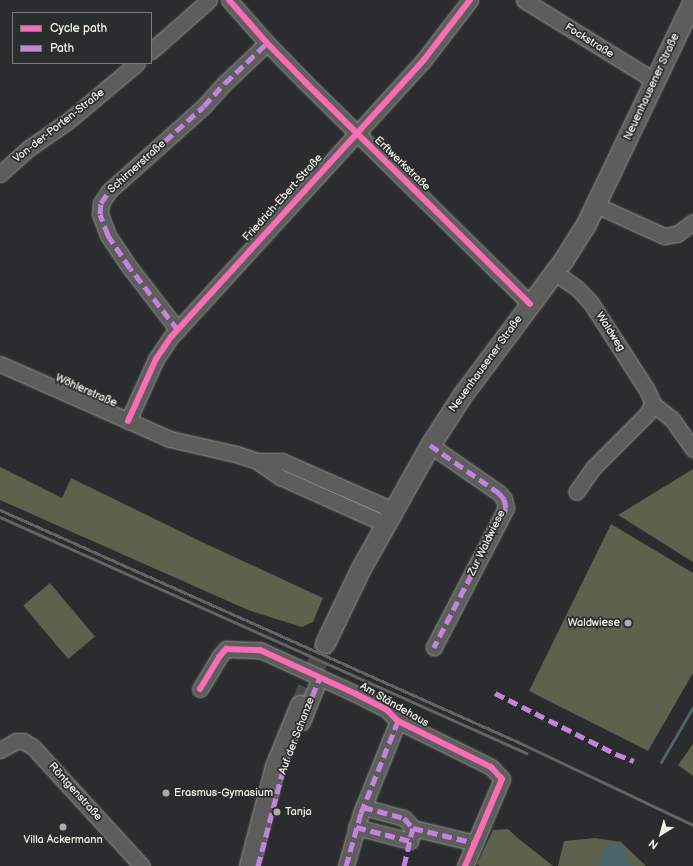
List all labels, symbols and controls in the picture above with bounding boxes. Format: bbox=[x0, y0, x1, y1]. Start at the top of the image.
legend bbox=[12, 12, 152, 64]
text: Cycle path bbox=[50, 21, 107, 36]
street label: Fockstraße bbox=[562, 21, 616, 61]
street label: Neuenhausener Straße bbox=[621, 31, 683, 143]
text: Path bbox=[50, 41, 74, 56]
street label: Von-der-Porten-Straße bbox=[11, 86, 107, 166]
street label: Erftwerkstraße bbox=[371, 134, 433, 194]
street label: Schirnerstraße bbox=[105, 138, 169, 196]
street label: Friedrich-Ebert-Straße bbox=[240, 152, 326, 244]
street label: Waldweg bbox=[592, 310, 628, 354]
street label: Neuenhausener Straße bbox=[446, 313, 526, 415]
street label: Wöhlerstraße bbox=[53, 372, 119, 410]
street label: Zur Waldwiese bbox=[465, 508, 509, 578]
place label: Waldwiese bbox=[568, 616, 620, 630]
marker: Waldwiese bbox=[623, 618, 633, 628]
street label: Am Ständehaus bbox=[357, 680, 431, 730]
street label: Auf der Schanze bbox=[276, 696, 318, 776]
street label: Röntgenstraße bbox=[45, 760, 105, 824]
place label: Erasmus-Gymasium bbox=[174, 786, 273, 800]
marker: Erasmus-Gymasium bbox=[161, 788, 171, 798]
place label: Tanja bbox=[285, 805, 312, 819]
marker: Tanja bbox=[272, 807, 282, 817]
north arrow bbox=[641, 814, 681, 854]
marker: Villa Ackermann bbox=[58, 822, 68, 832]
place label: Villa Ackermann bbox=[23, 833, 103, 847]
text: N bbox=[646, 836, 661, 852]

